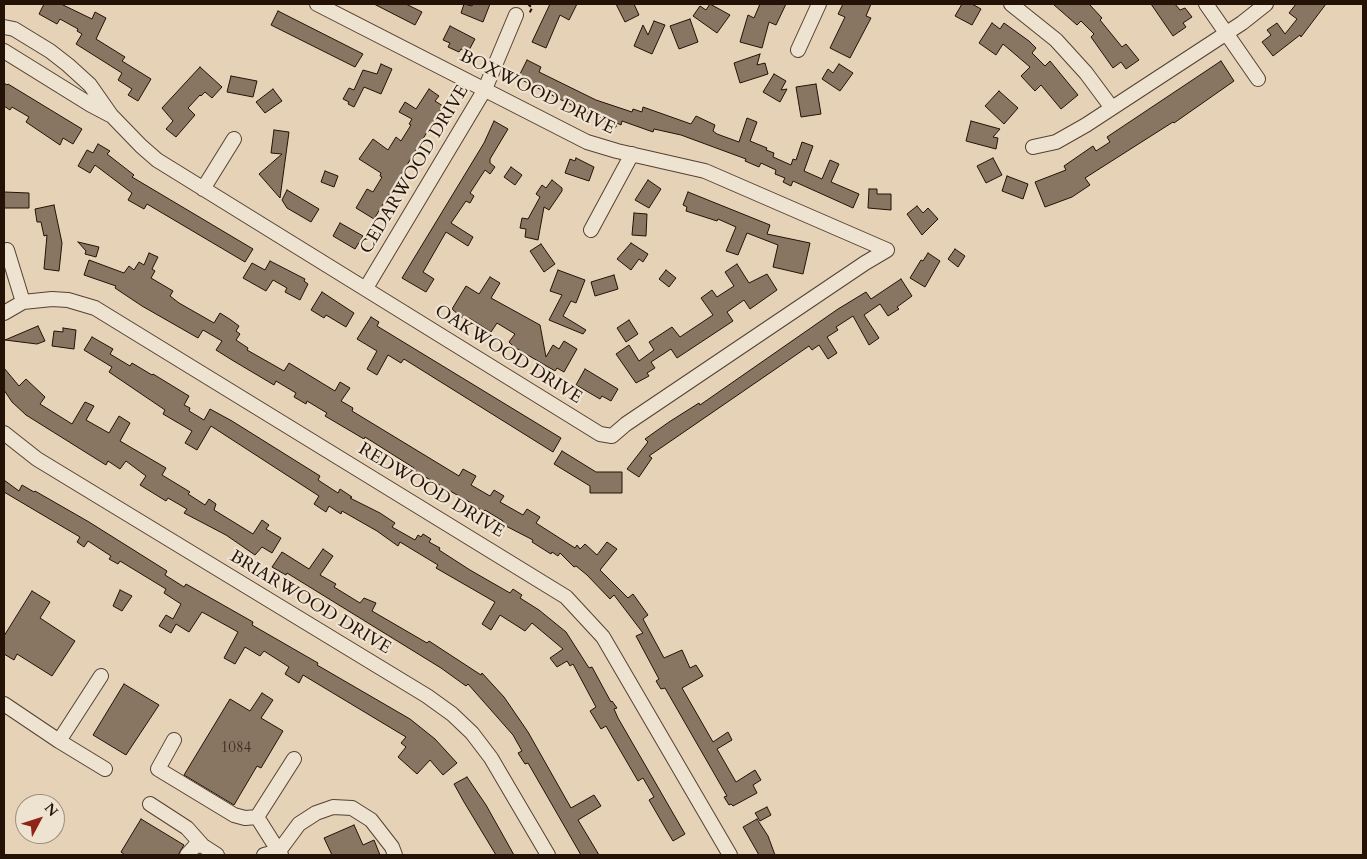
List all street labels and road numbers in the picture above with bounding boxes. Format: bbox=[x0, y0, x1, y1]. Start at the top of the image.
street label: BOXWOOD DRIVE bbox=[456, 46, 618, 140]
street label: CEDARWOOD DRIVE bbox=[356, 82, 474, 258]
street label: OAKWOOD DRIVE bbox=[430, 301, 586, 409]
street label: REDWOOD DRIVE bbox=[354, 439, 508, 543]
street label: BRIARWOOD DRIVE bbox=[226, 546, 394, 660]

